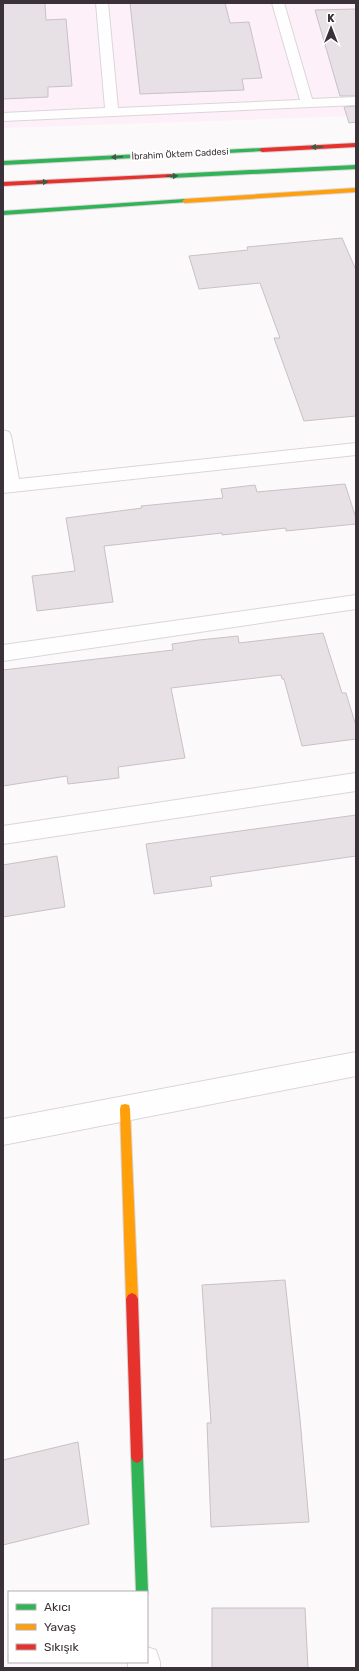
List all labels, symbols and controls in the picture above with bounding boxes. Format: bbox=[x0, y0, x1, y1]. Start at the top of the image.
north arrow bbox=[311, 8, 351, 48]
text: K bbox=[327, 12, 335, 25]
one-way arrow bbox=[311, 143, 323, 150]
street label: İbrahim Öktem Caddesi bbox=[131, 146, 229, 162]
one-way arrow bbox=[110, 154, 123, 160]
one-way arrow bbox=[166, 173, 179, 179]
one-way arrow bbox=[36, 179, 49, 185]
legend bbox=[8, 1591, 148, 1663]
text: Akıcı bbox=[44, 1600, 71, 1614]
text: Yavaş bbox=[44, 1620, 76, 1634]
text: Sıkışık bbox=[44, 1640, 79, 1654]

